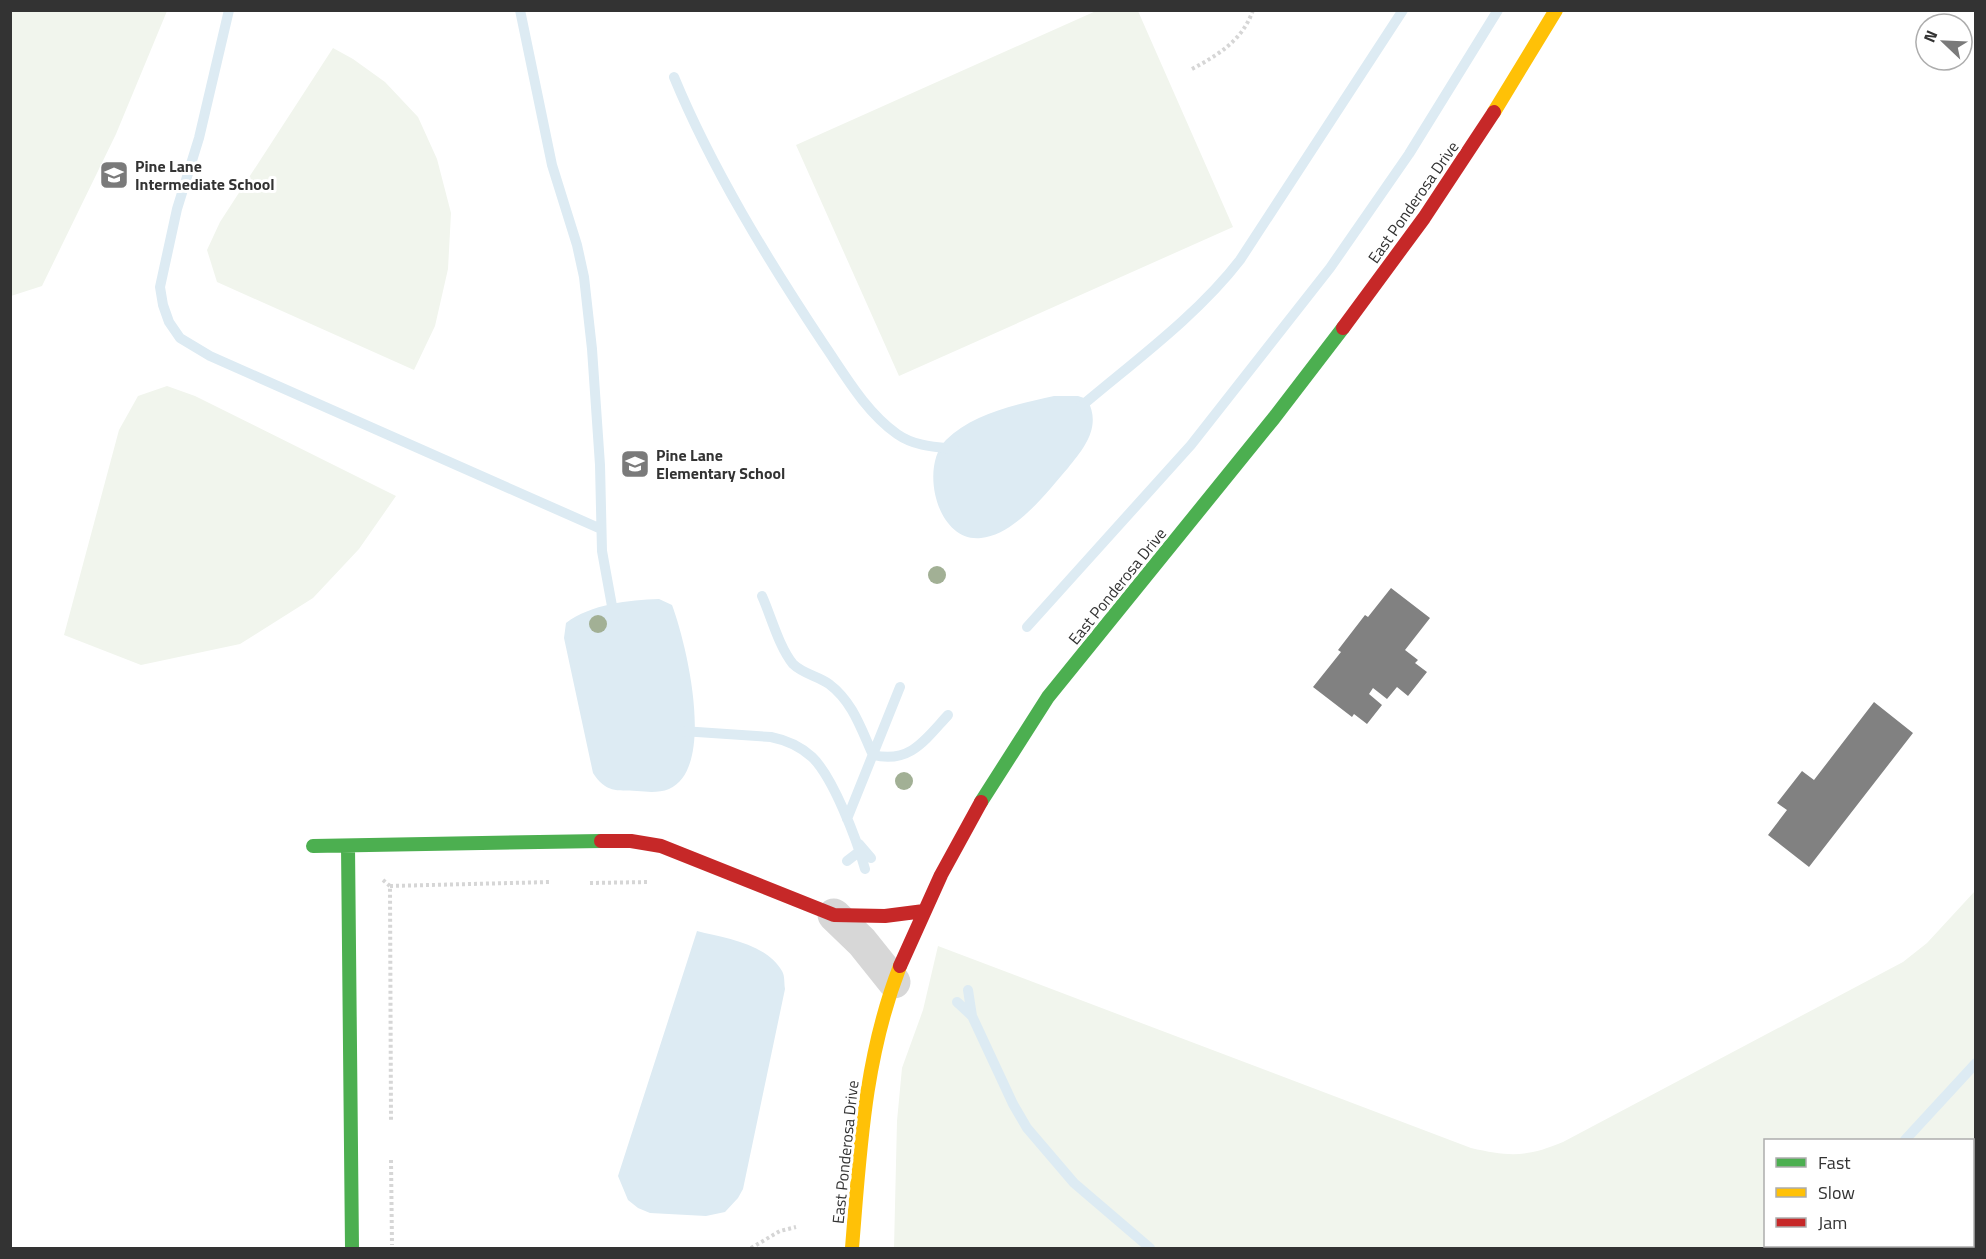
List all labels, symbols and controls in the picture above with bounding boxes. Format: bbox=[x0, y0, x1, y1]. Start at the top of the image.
north arrow bbox=[1914, 12, 1974, 72]
text: N bbox=[1917, 26, 1943, 46]
street label: East Ponderosa Drive bbox=[1362, 136, 1464, 268]
place label: Pine Lane Intermediate School bbox=[135, 154, 275, 196]
school or university icon: Pine Lane Intermediate School bbox=[98, 159, 130, 191]
place label: Pine Lane Elementary School bbox=[656, 443, 785, 485]
school or university icon: Pine Lane Elementary School bbox=[619, 448, 651, 480]
street label: East Ponderosa Drive bbox=[1062, 522, 1172, 650]
street label: East Ponderosa Drive bbox=[826, 1079, 864, 1225]
legend bbox=[1764, 1139, 1974, 1247]
text: Fast bbox=[1818, 1149, 1851, 1176]
text: Slow bbox=[1818, 1179, 1855, 1206]
text: Jam bbox=[1818, 1209, 1847, 1236]

